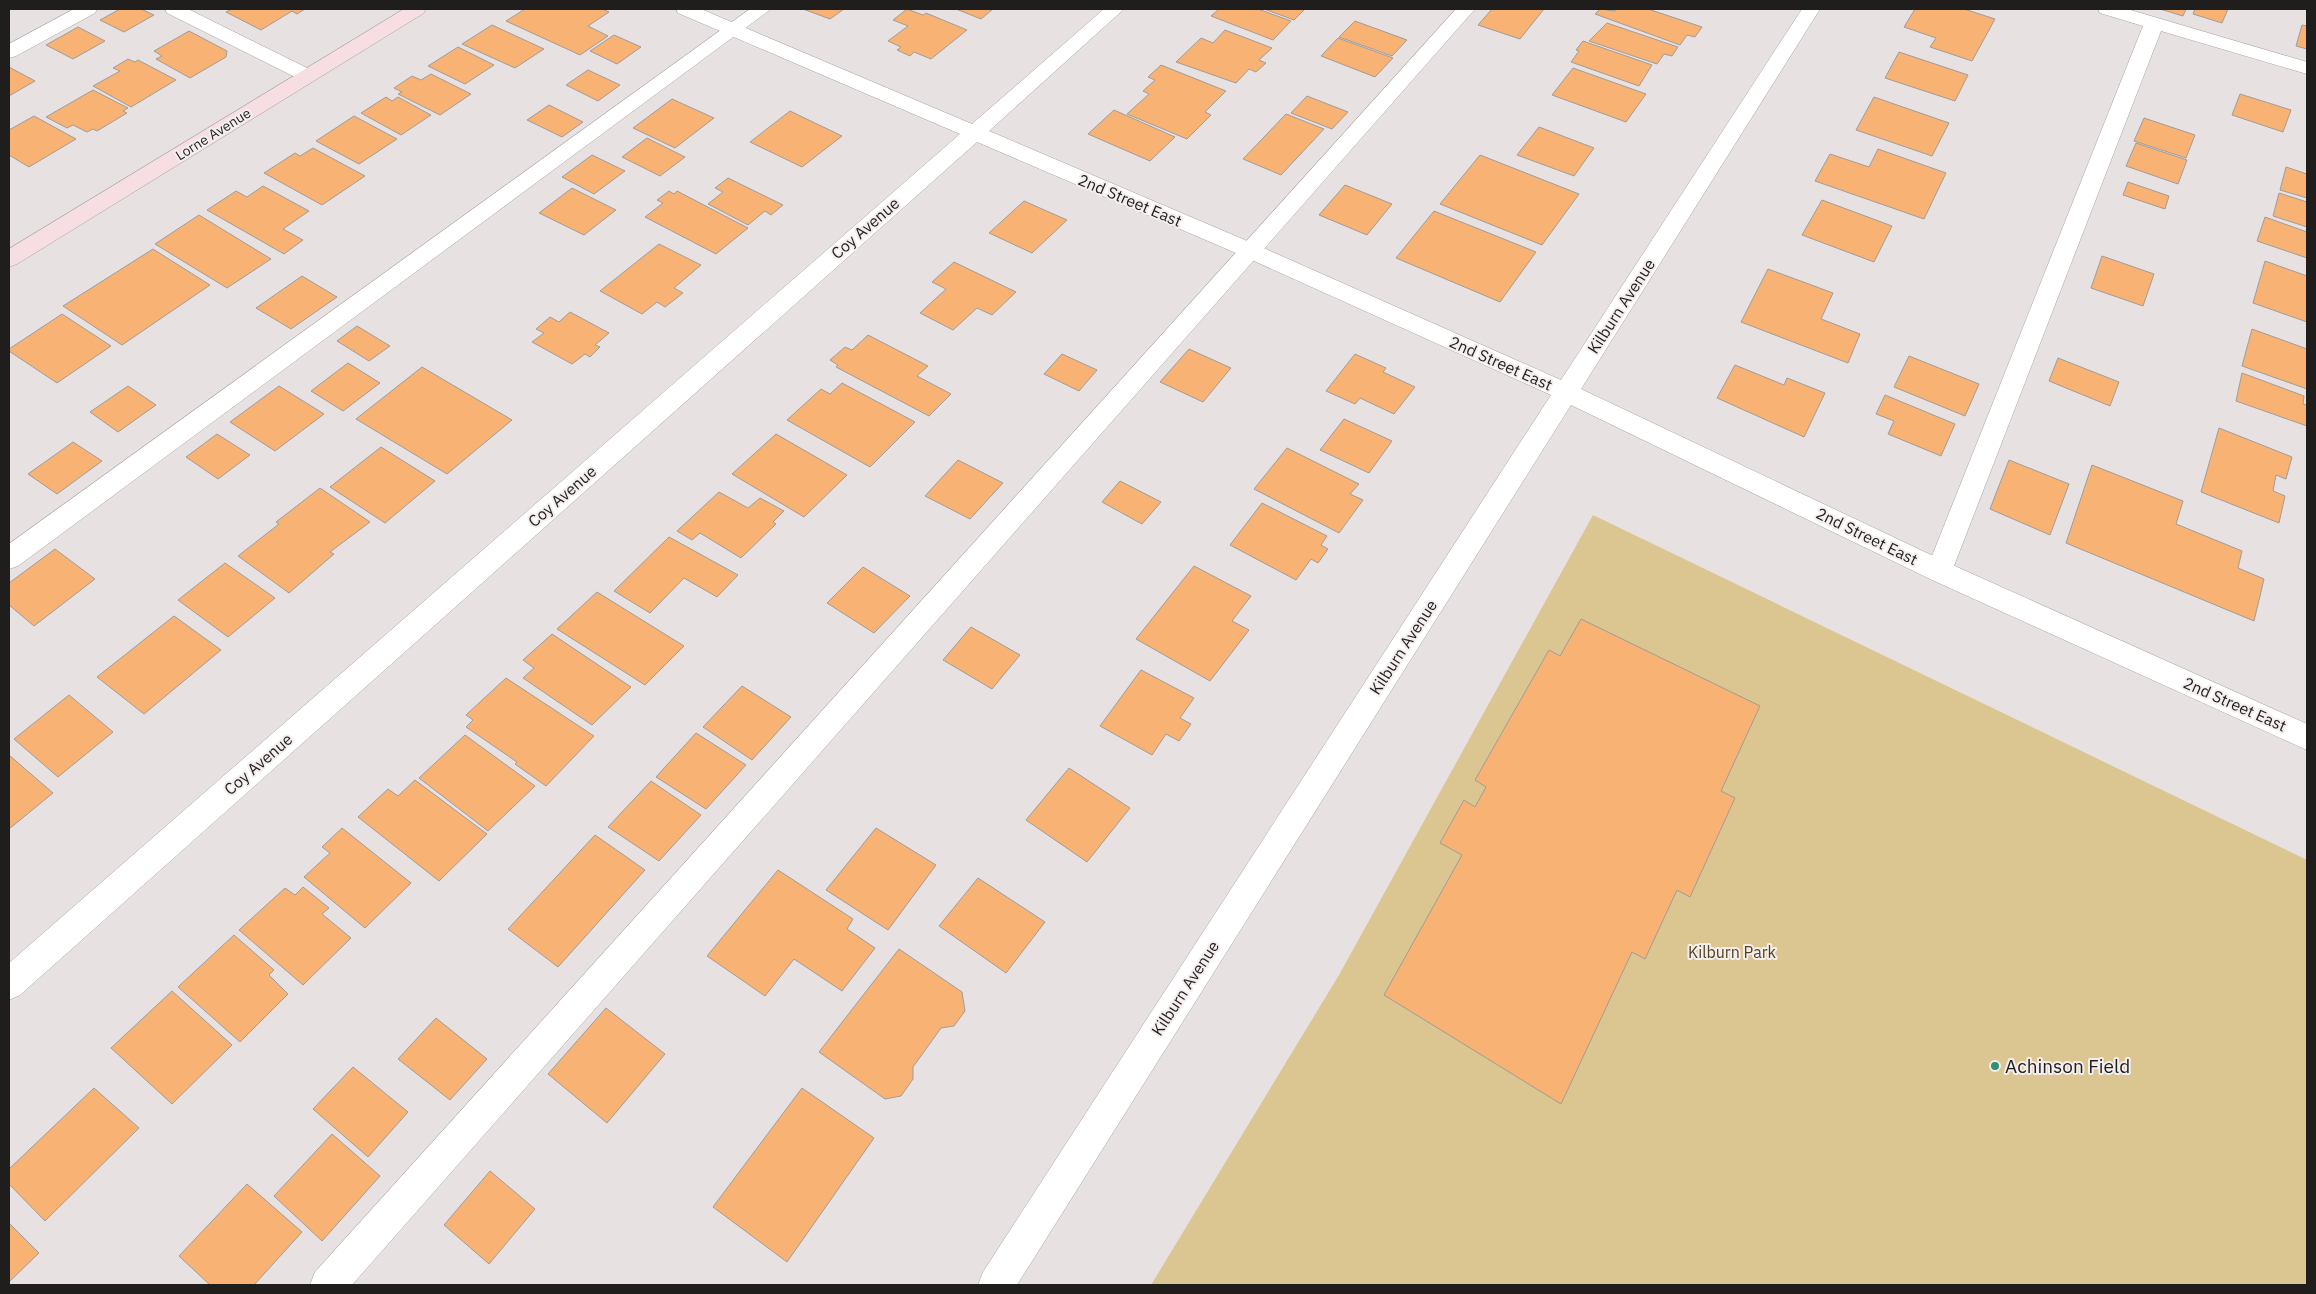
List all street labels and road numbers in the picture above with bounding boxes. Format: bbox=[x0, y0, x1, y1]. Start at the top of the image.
street label: Lorne Avenue bbox=[172, 104, 254, 164]
street label: 2nd Street East bbox=[1075, 169, 1185, 231]
street label: Coy Avenue bbox=[827, 193, 903, 263]
street label: Kilburn Avenue bbox=[1583, 255, 1659, 357]
street label: 2nd Street East bbox=[1446, 331, 1556, 395]
street label: Coy Avenue bbox=[524, 461, 600, 531]
street label: 2nd Street East bbox=[1813, 503, 1921, 569]
street label: Kilburn Avenue bbox=[1365, 596, 1441, 698]
street label: 2nd Street East bbox=[2180, 672, 2290, 736]
street label: Coy Avenue bbox=[220, 729, 296, 799]
street label: Kilburn Avenue bbox=[1147, 937, 1223, 1039]

